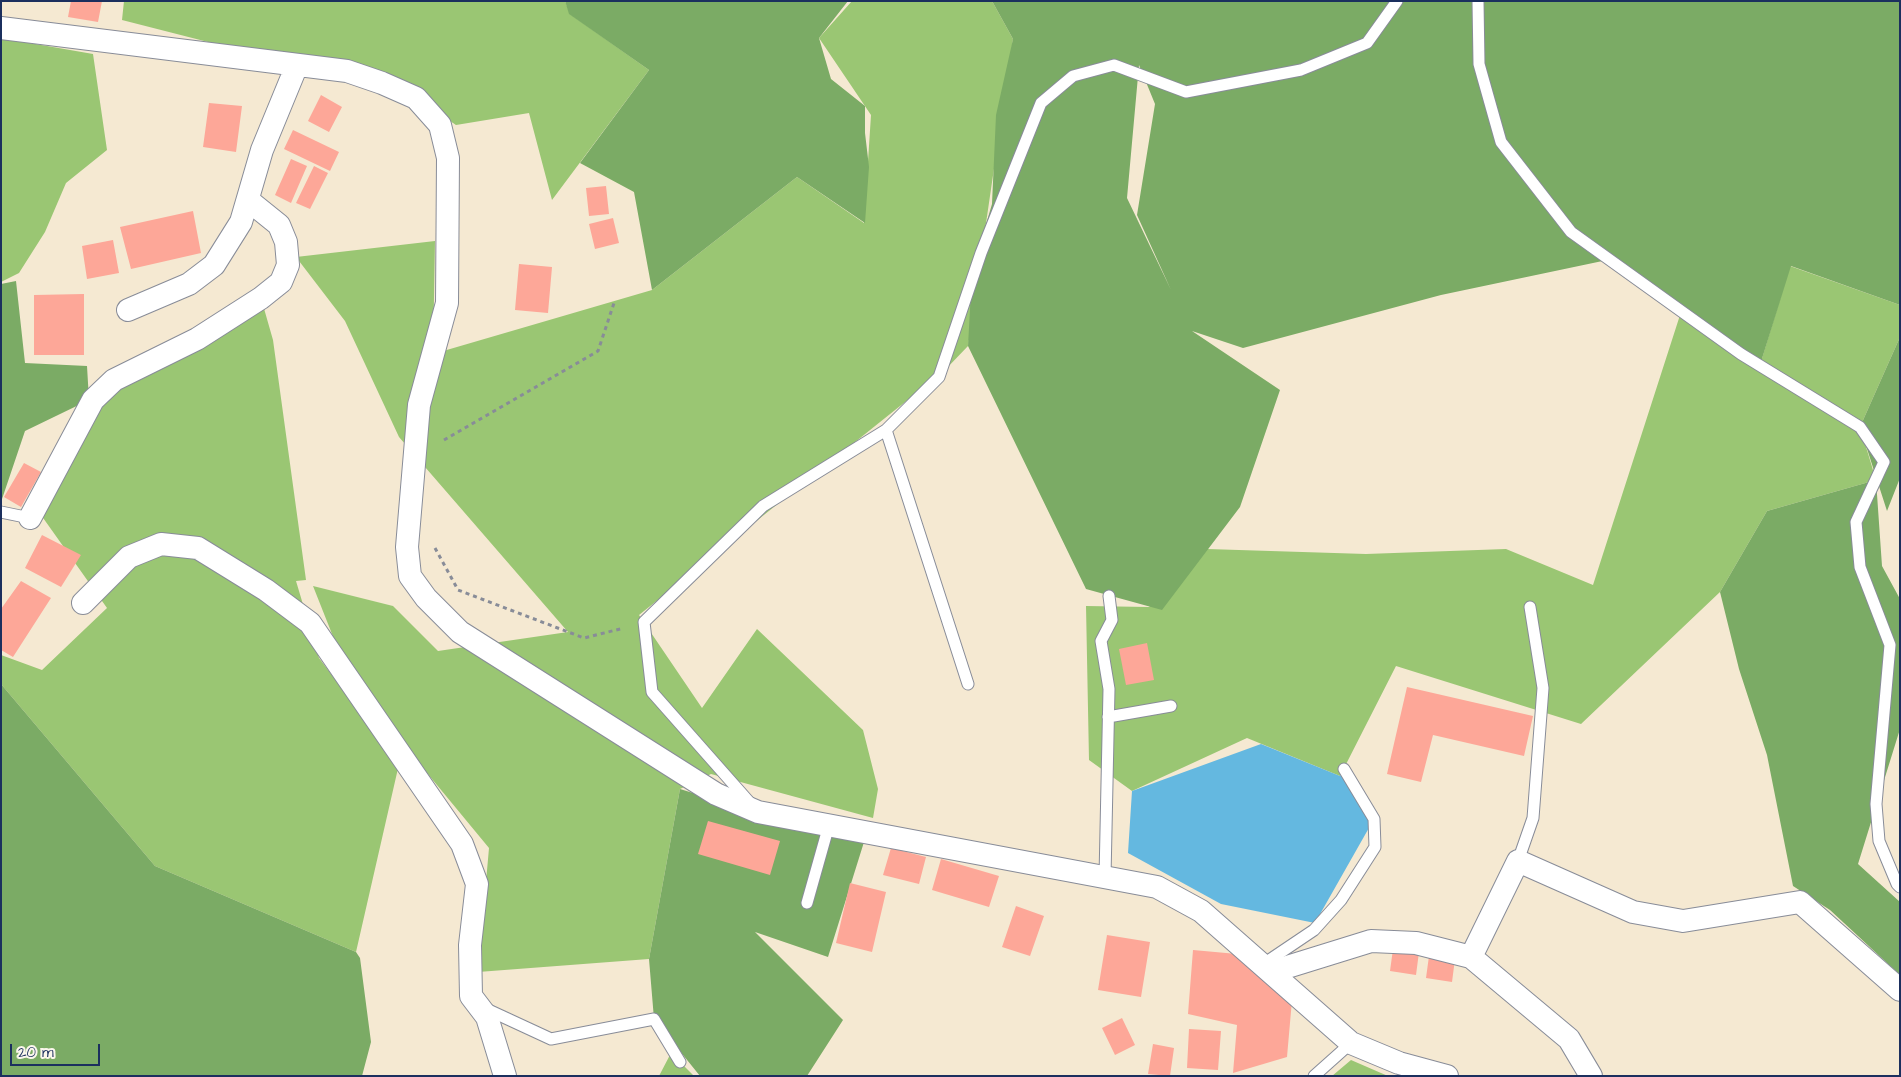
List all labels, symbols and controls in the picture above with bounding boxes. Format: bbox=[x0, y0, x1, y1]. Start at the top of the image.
scale bar bbox=[12, 1034, 102, 1066]
text: 20 m bbox=[18, 1042, 54, 1063]

